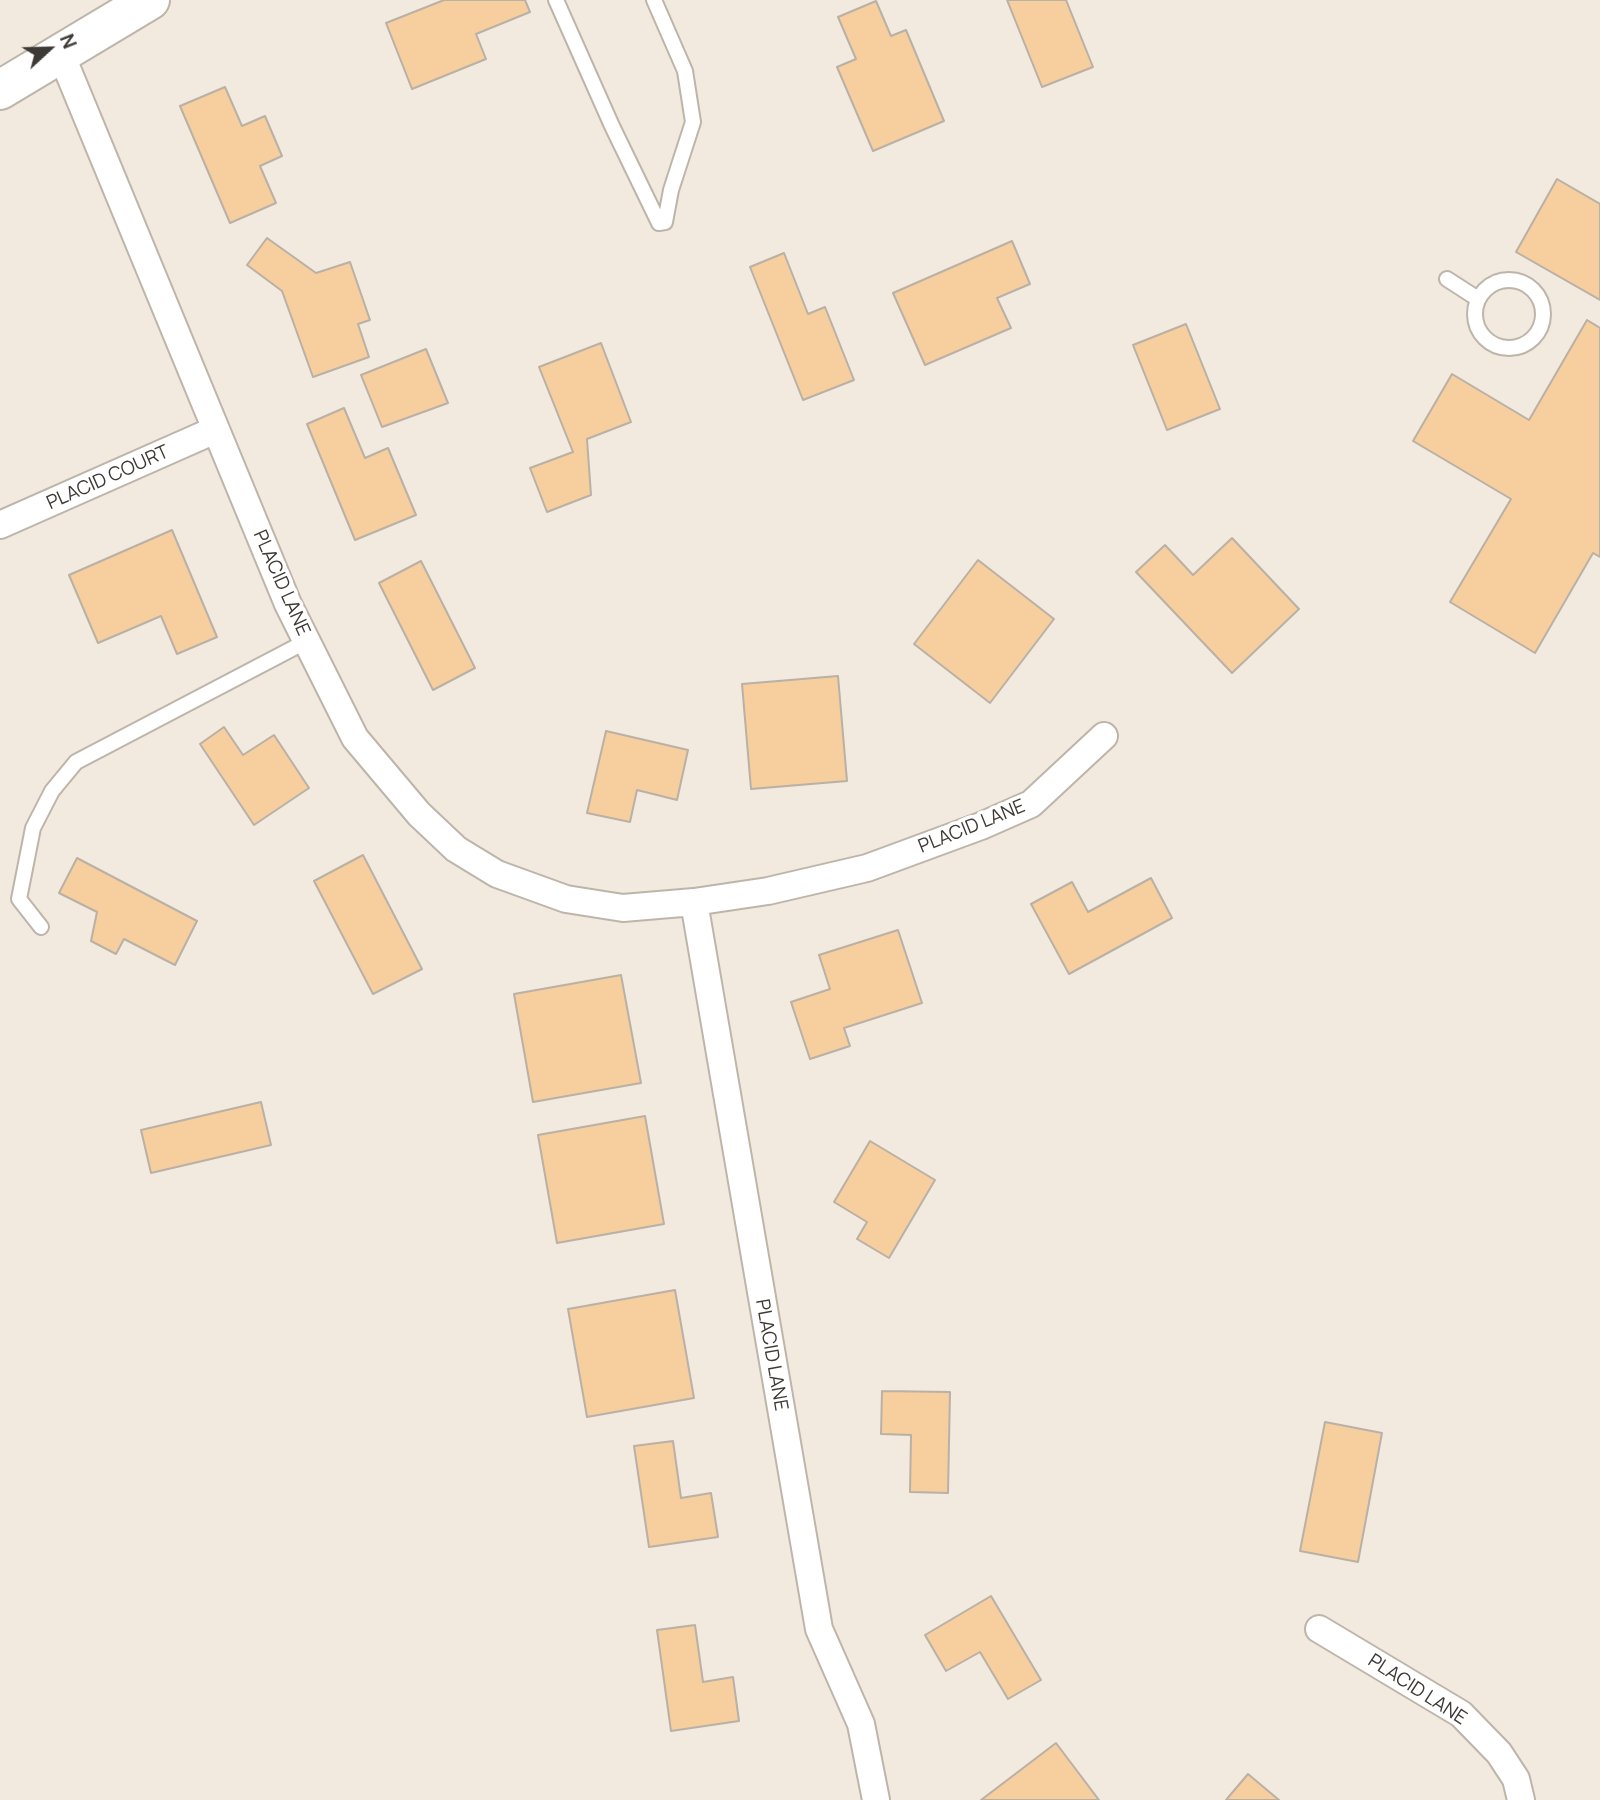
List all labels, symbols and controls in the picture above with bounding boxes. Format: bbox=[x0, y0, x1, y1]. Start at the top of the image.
north arrow bbox=[14, 14, 84, 84]
text: N bbox=[54, 30, 83, 52]
street label: PLACID COURT bbox=[43, 441, 173, 515]
street label: PLACID LANE bbox=[248, 527, 314, 639]
street label: PLACID LANE bbox=[915, 795, 1029, 859]
street label: PLACID LANE bbox=[750, 1297, 792, 1413]
street label: PLACID LANE bbox=[1363, 1650, 1471, 1730]

